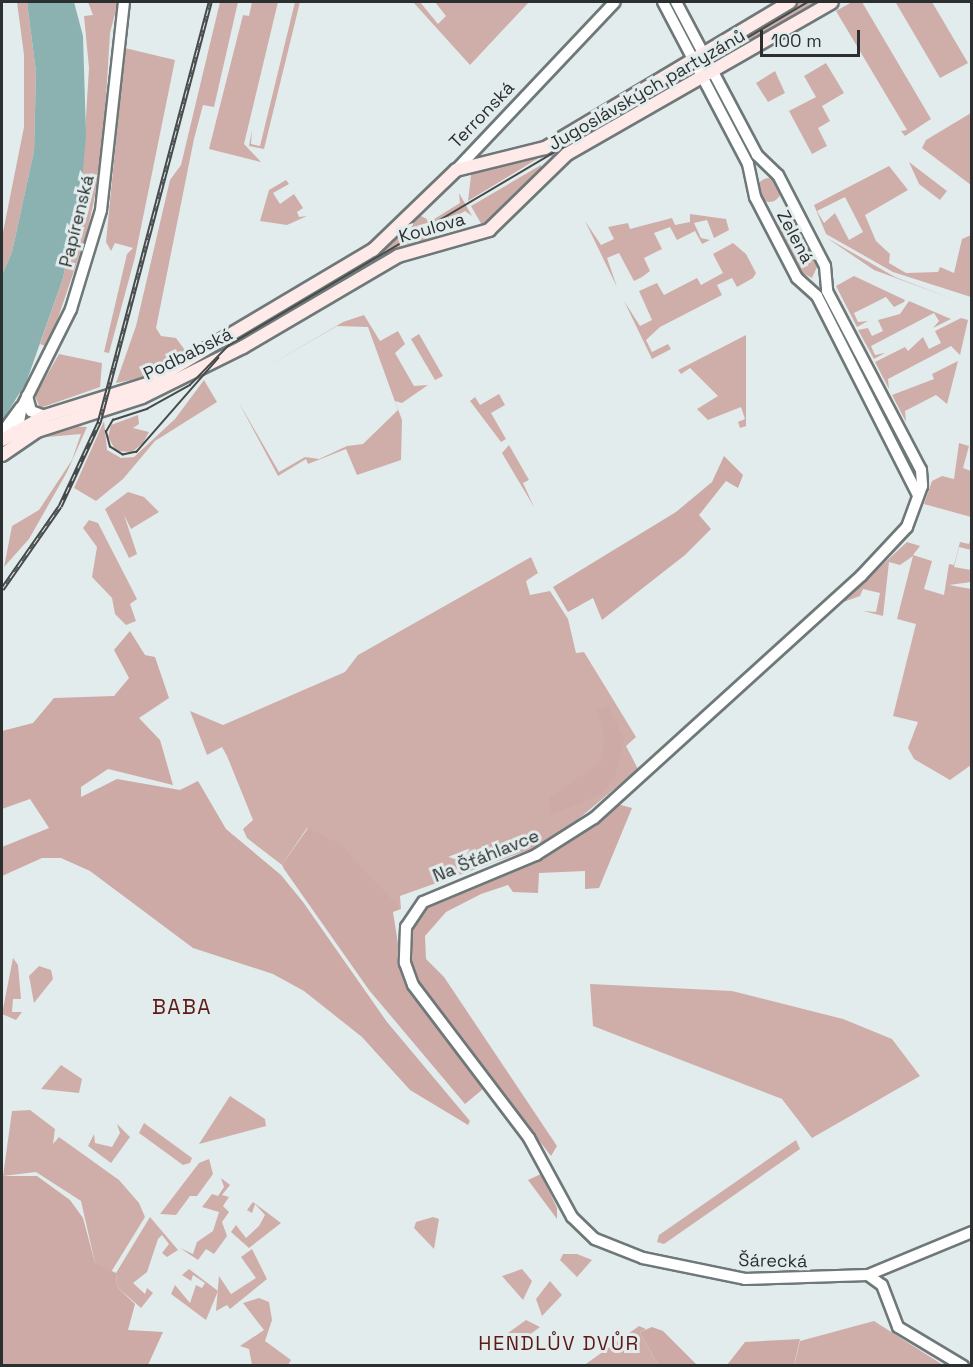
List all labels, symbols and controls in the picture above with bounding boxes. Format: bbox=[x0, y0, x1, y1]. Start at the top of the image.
scale bar bbox=[763, 18, 864, 56]
street label: Jugoslávských partyzánů bbox=[545, 25, 749, 155]
text: 100 m bbox=[771, 29, 822, 52]
street label: Terronská bbox=[445, 77, 519, 153]
street label: Papírenská bbox=[55, 173, 99, 269]
street label: Zelená bbox=[772, 207, 818, 267]
street label: Koulova bbox=[396, 208, 468, 248]
street label: Podbabská bbox=[140, 323, 236, 385]
street label: Na Šťáhlavce bbox=[430, 825, 542, 887]
district label: BABA bbox=[152, 994, 212, 1020]
street label: Šárecká bbox=[738, 1250, 808, 1272]
district label: HENDLŮV DVŮR bbox=[478, 1331, 640, 1355]

